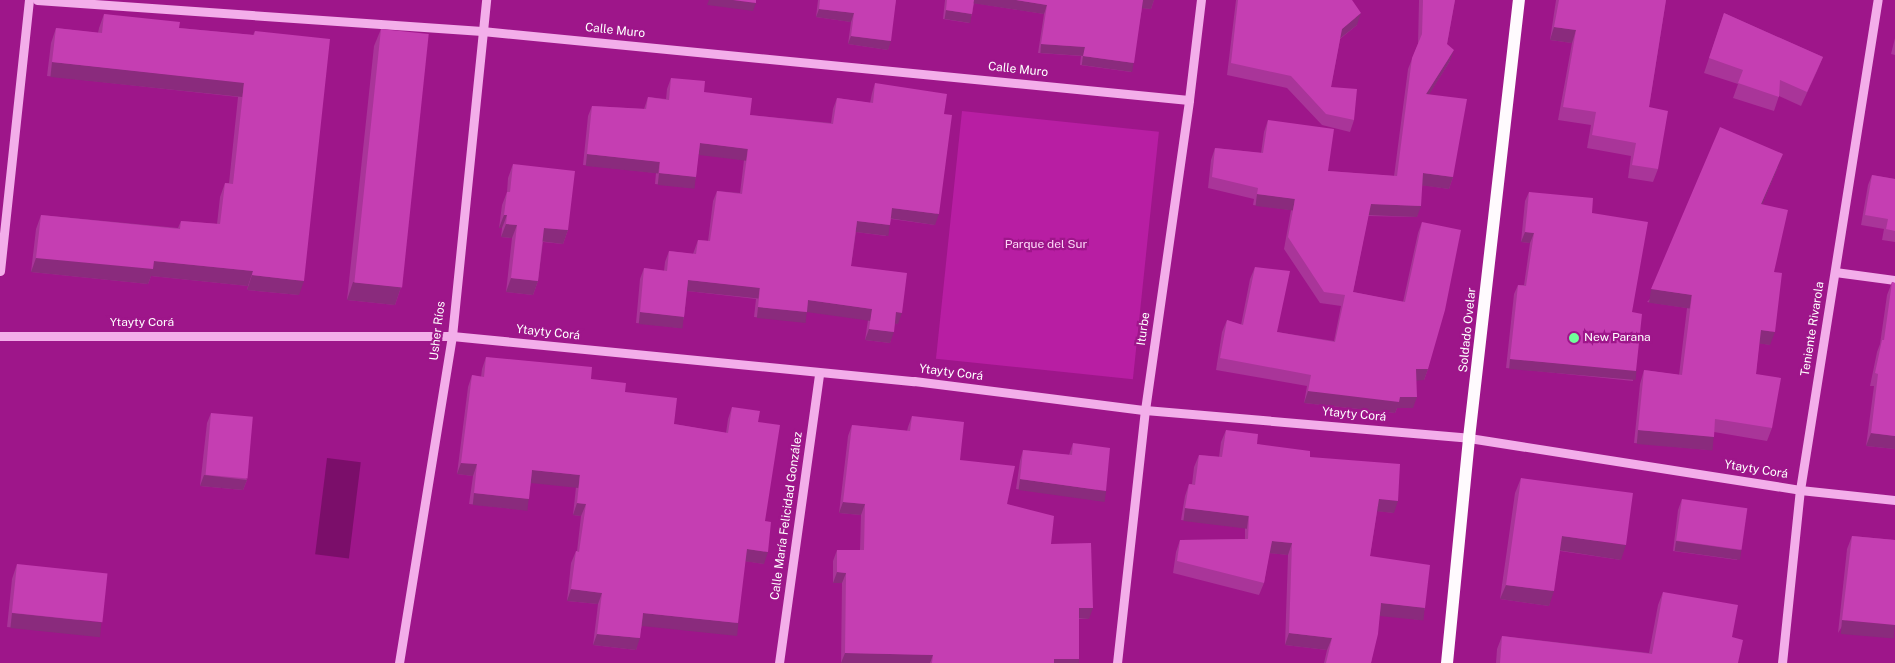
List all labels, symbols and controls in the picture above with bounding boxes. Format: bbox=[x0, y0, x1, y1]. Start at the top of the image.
street label: Calle Muro bbox=[584, 21, 646, 41]
street label: Calle Muro bbox=[987, 60, 1049, 80]
park label: Parque del Sur bbox=[1005, 238, 1087, 252]
street label: Teniente Rivarola bbox=[1798, 281, 1828, 377]
street label: Soldado Ovelar bbox=[1456, 287, 1480, 373]
street label: Usher Ríos bbox=[427, 301, 449, 361]
street label: Iturbe bbox=[1135, 311, 1153, 347]
street label: Ytayty Corá bbox=[110, 316, 174, 330]
street label: Ytayty Corá bbox=[515, 322, 581, 344]
place label: New Parana bbox=[1584, 331, 1651, 345]
marker: New Parana bbox=[1568, 332, 1580, 344]
street label: Ytayty Corá bbox=[918, 362, 984, 384]
street label: Ytayty Corá bbox=[1321, 405, 1387, 425]
street label: Calle María Felicidad González bbox=[768, 431, 806, 601]
street label: Ytayty Corá bbox=[1723, 458, 1789, 482]

